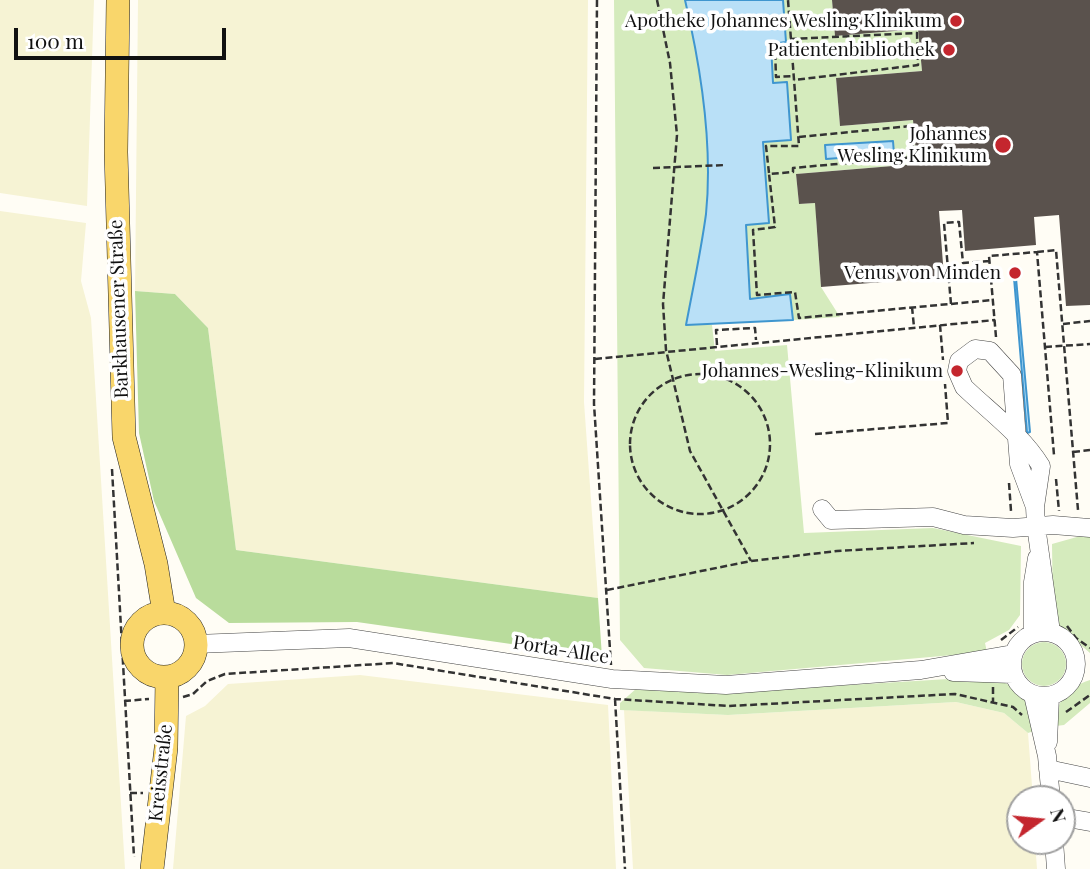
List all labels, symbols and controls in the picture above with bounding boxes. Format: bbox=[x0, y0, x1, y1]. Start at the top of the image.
place label: Apotheke Johannes Wesling Klinikum bbox=[625, 10, 942, 32]
marker: Apotheke Johannes Wesling Klinikum bbox=[948, 13, 964, 29]
scale bar bbox=[18, 14, 229, 58]
text: 100 m bbox=[27, 26, 84, 54]
place label: Patientenbibliothek bbox=[767, 39, 935, 61]
marker: Patientenbibliothek bbox=[941, 42, 957, 58]
place label: Johannes Wesling Klinikum bbox=[837, 123, 987, 167]
marker: Johannes Wesling Klinikum bbox=[993, 135, 1013, 155]
street label: Barkhausener Straße bbox=[104, 219, 134, 399]
place label: Venus von Minden bbox=[844, 262, 1001, 284]
marker: Venus von Minden bbox=[1007, 265, 1023, 281]
place label: Johannes-Wesling-Klinikum bbox=[702, 360, 943, 382]
marker: Johannes-Wesling-Klinikum bbox=[949, 363, 965, 379]
street label: Porta-Allee bbox=[511, 631, 611, 669]
street label: Kreisstraße bbox=[145, 723, 177, 823]
north arrow bbox=[1006, 785, 1076, 855]
text: N bbox=[1045, 805, 1074, 825]

